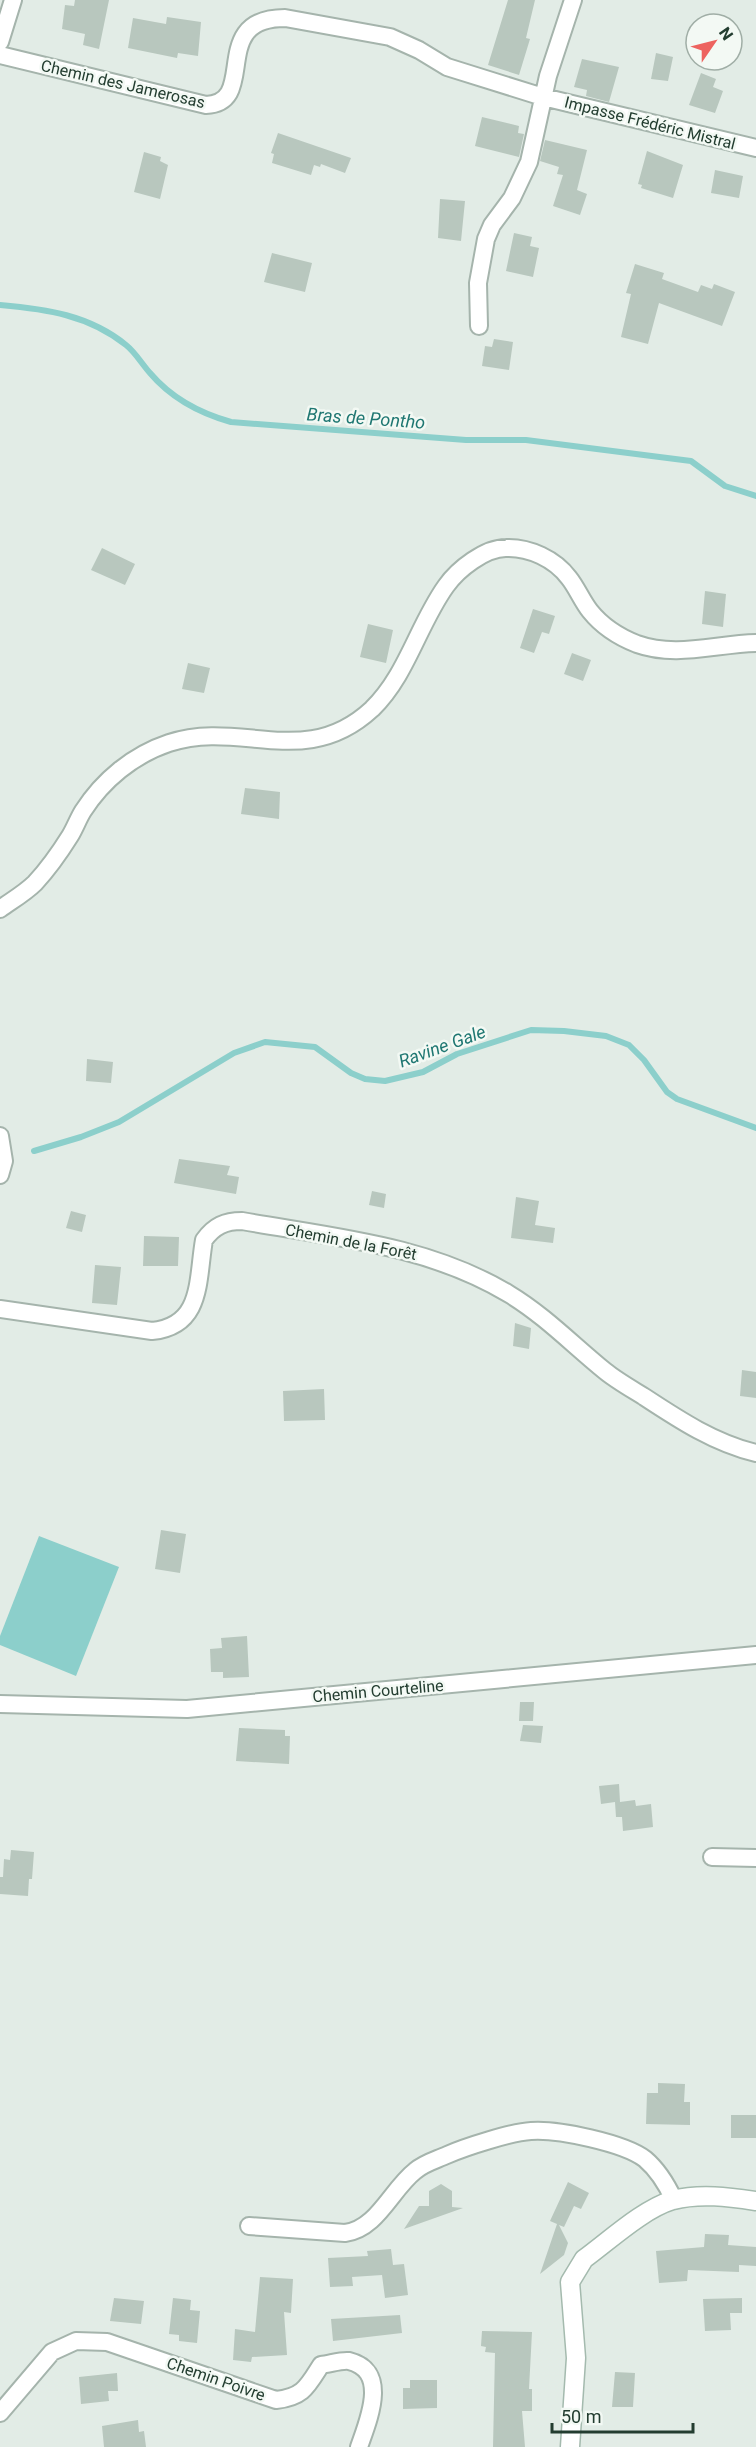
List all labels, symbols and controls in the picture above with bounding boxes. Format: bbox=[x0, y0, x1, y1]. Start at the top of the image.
north arrow bbox=[684, 12, 744, 72]
text: N bbox=[715, 24, 737, 44]
street label: Chemin des Jamerosas bbox=[39, 56, 207, 112]
street label: Impasse Frédéric Mistral bbox=[562, 93, 738, 153]
water label: Bras de Pontho bbox=[306, 403, 426, 433]
water label: Ravine Gale bbox=[396, 1021, 488, 1071]
street label: Chemin de la Forêt bbox=[284, 1220, 418, 1264]
street label: Chemin Courteline bbox=[312, 1676, 444, 1706]
street label: Chemin Poivre bbox=[164, 2353, 268, 2405]
scale bar bbox=[552, 2396, 693, 2434]
text: 50 m bbox=[561, 2406, 601, 2427]

